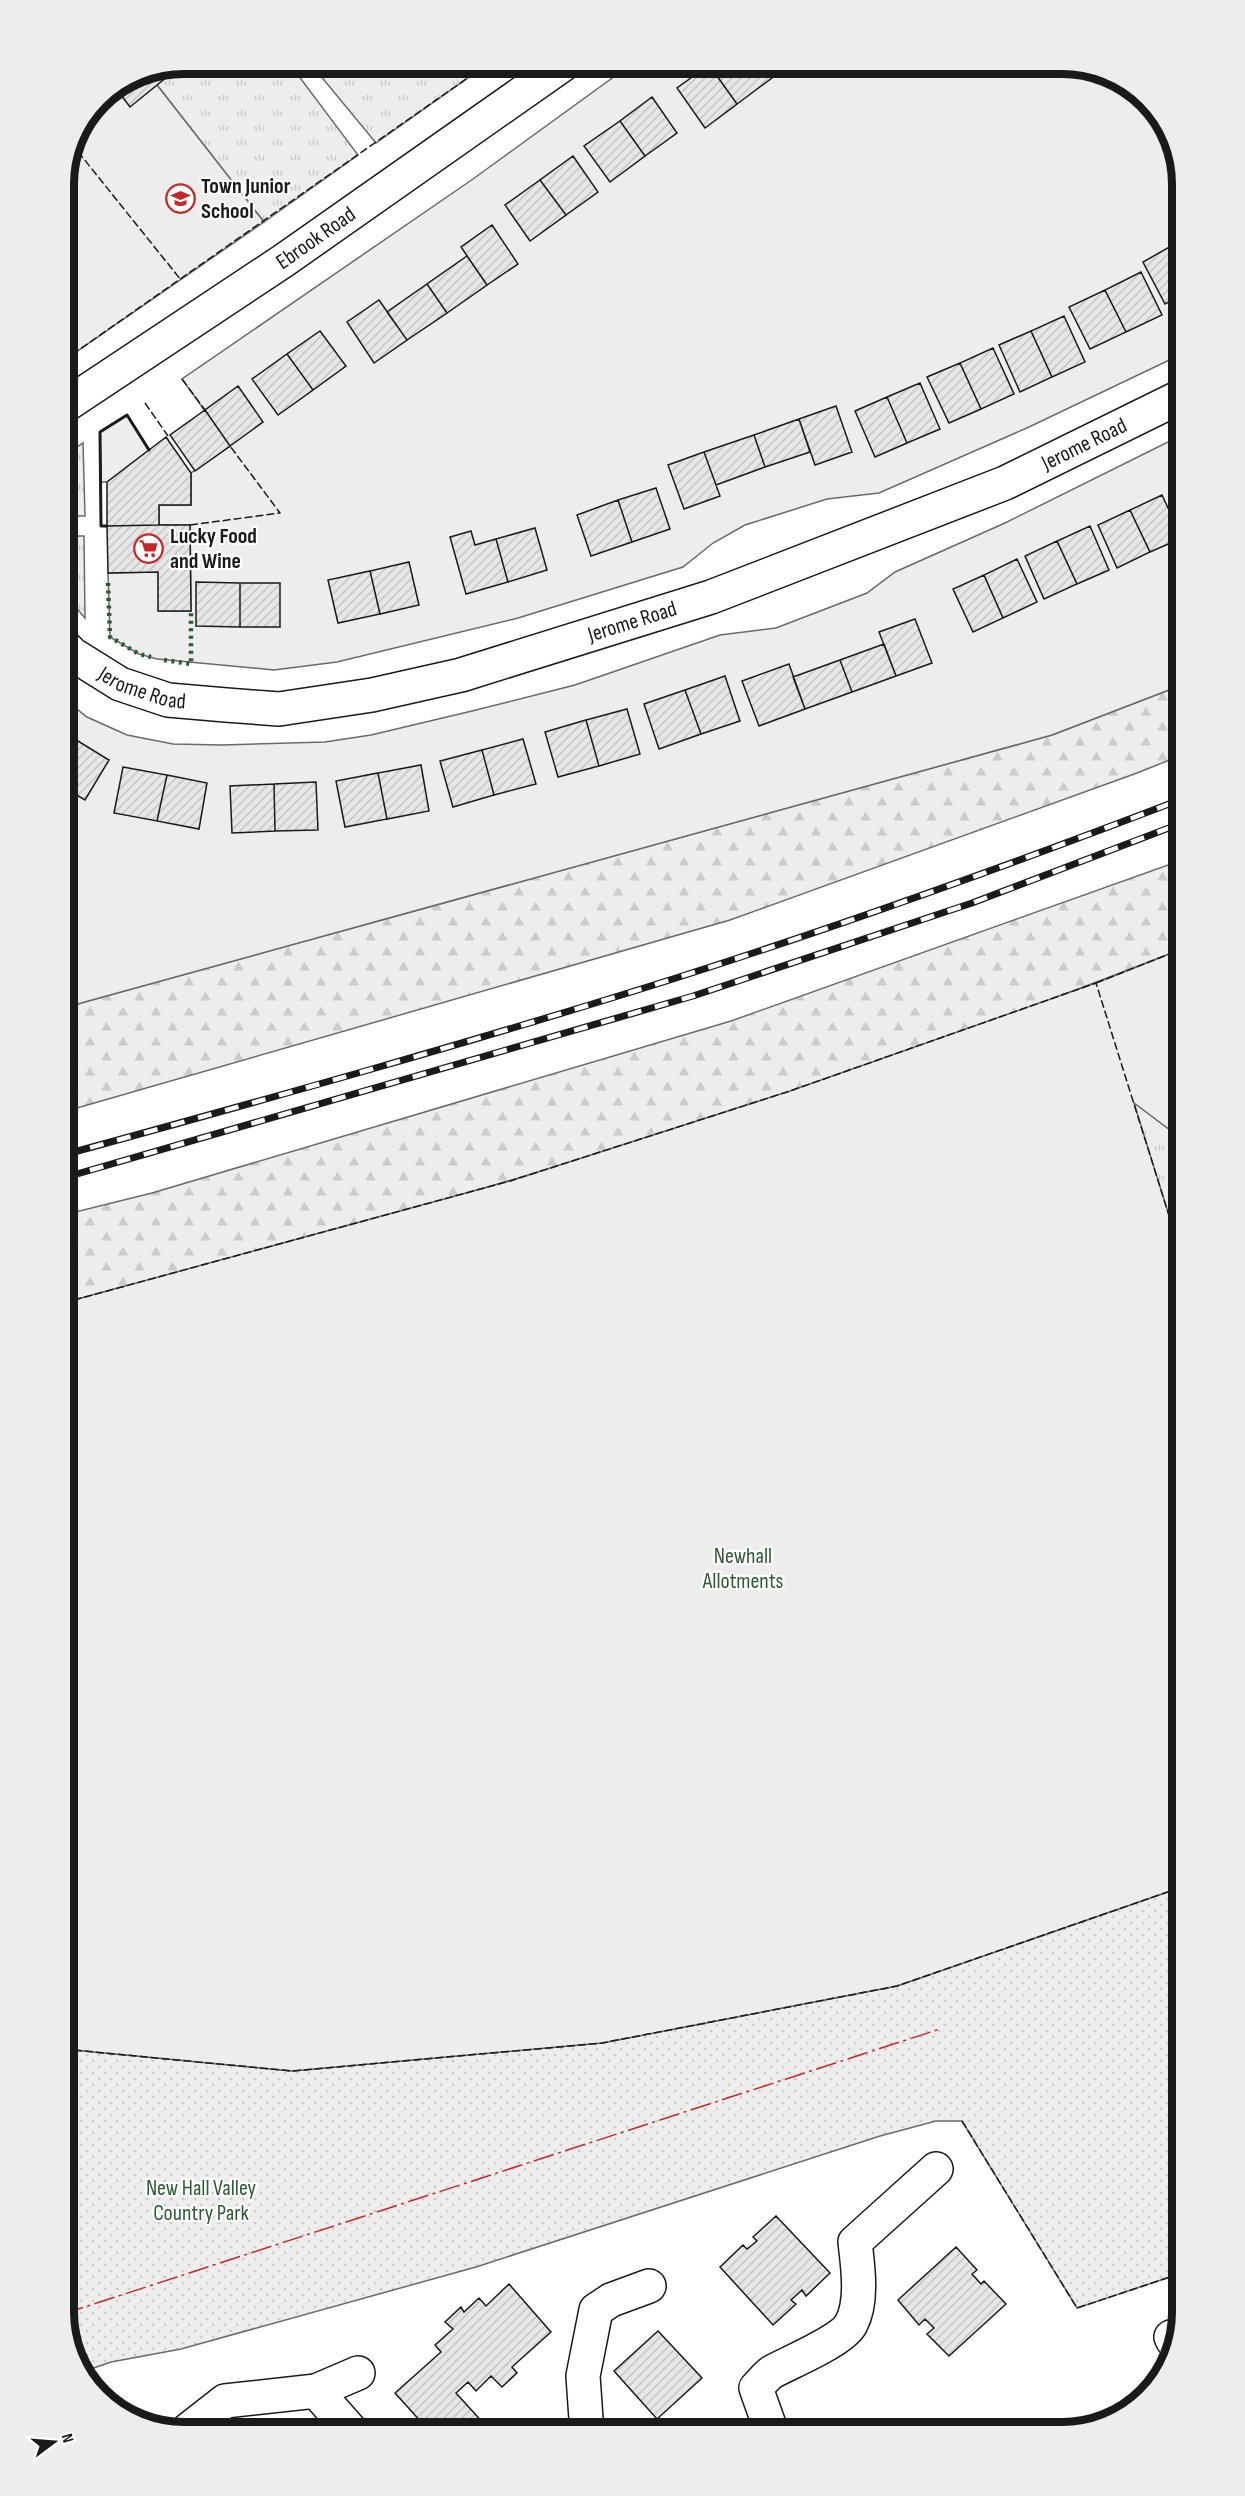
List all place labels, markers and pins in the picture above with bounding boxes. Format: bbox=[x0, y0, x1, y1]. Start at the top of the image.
place label: Town Junior School bbox=[201, 173, 291, 225]
school or university icon: Town Junior School bbox=[164, 183, 196, 215]
place label: Lucky Food and Wine bbox=[170, 523, 257, 575]
supermarket icon: Lucky Food and Wine bbox=[133, 533, 165, 565]

